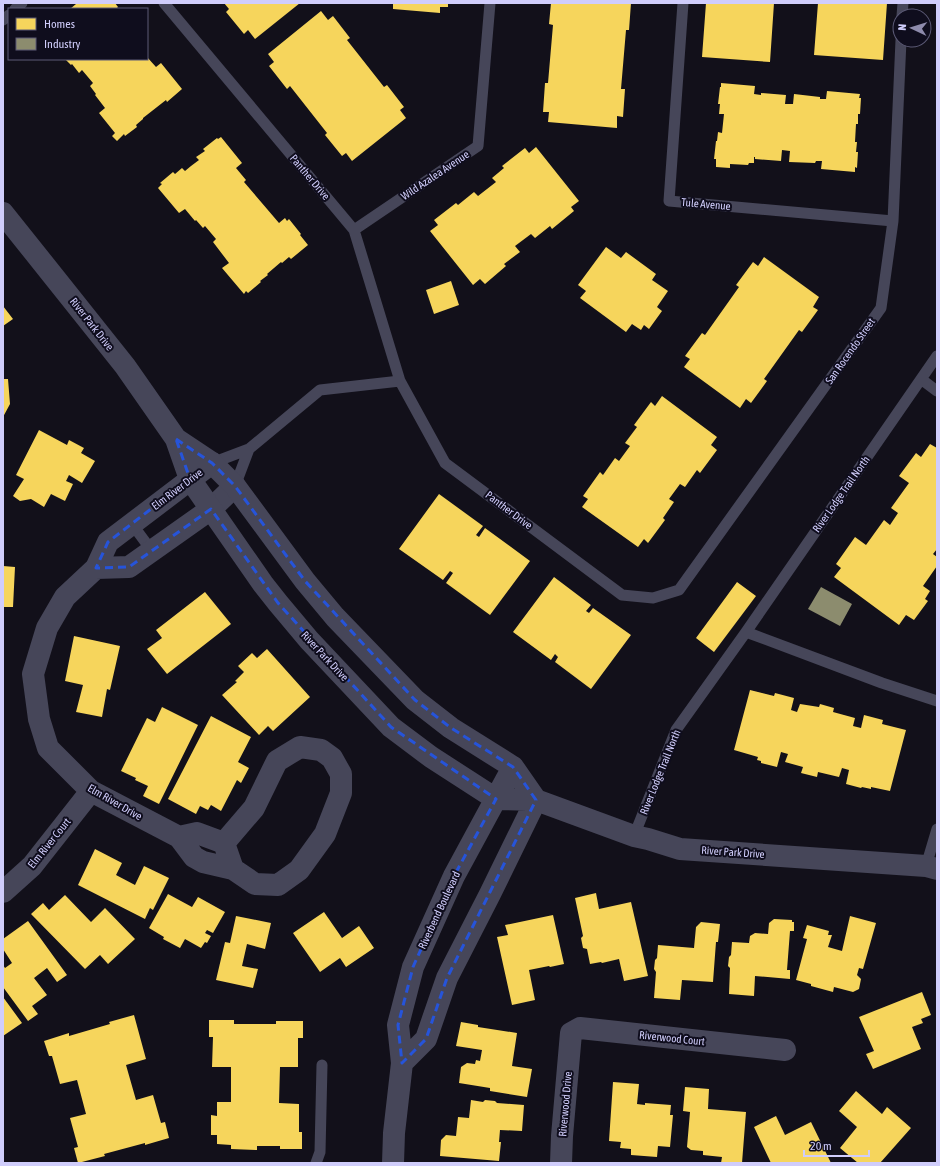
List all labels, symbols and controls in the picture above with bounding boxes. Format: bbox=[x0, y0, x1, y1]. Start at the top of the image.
legend bbox=[8, 8, 148, 60]
north arrow bbox=[892, 8, 932, 48]
text: Homes bbox=[44, 17, 75, 31]
text: N bbox=[896, 24, 908, 31]
text: Industry bbox=[44, 37, 81, 51]
street label: Wild Azalea Avenue bbox=[399, 148, 471, 202]
street label: Panther Drive bbox=[288, 152, 332, 202]
street label: Tule Avenue bbox=[681, 196, 731, 212]
street label: River Park Drive bbox=[68, 295, 116, 353]
street label: San Rocendo Street bbox=[823, 316, 877, 386]
street label: River Lodge Trail North bbox=[810, 454, 872, 534]
street label: Elm River Drive bbox=[149, 466, 205, 512]
street label: Panther Drive bbox=[483, 489, 535, 531]
street label: River Park Drive bbox=[299, 629, 351, 683]
street label: River Lodge Trail North bbox=[638, 728, 682, 816]
street label: Elm River Drive bbox=[86, 782, 144, 822]
street label: Elm River Court bbox=[25, 816, 73, 870]
street label: River Park Drive bbox=[701, 844, 765, 860]
street label: Riverbend Boulevard bbox=[416, 869, 462, 951]
street label: Riverwood Court bbox=[639, 1029, 705, 1047]
street label: Riverwood Drive bbox=[556, 1071, 574, 1137]
scale bar bbox=[804, 1132, 869, 1158]
text: 20 m bbox=[810, 1139, 832, 1153]

